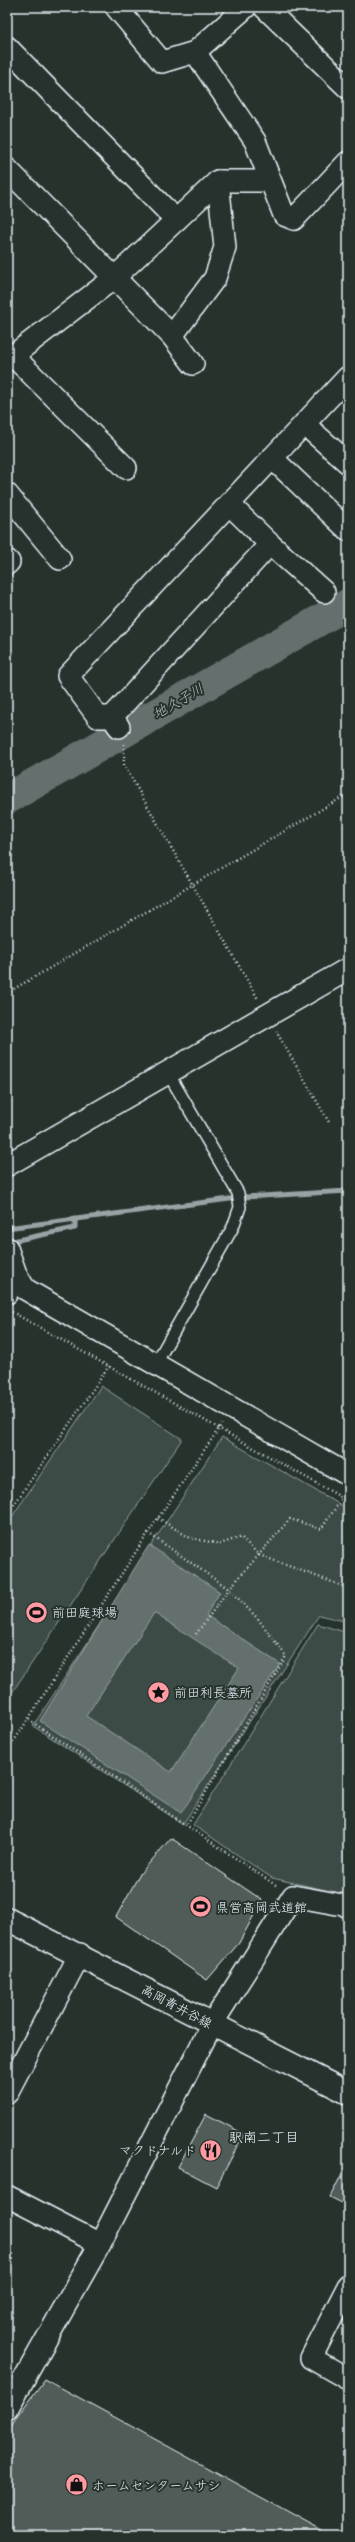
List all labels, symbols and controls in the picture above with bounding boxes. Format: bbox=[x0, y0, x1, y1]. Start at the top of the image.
water label: 地久子川 bbox=[150, 680, 207, 723]
sports icon: 前田庭球場 bbox=[24, 1599, 50, 1625]
place label: 前田庭球場 bbox=[52, 1605, 117, 1621]
place icon: 前田利長墓所 bbox=[146, 1679, 172, 1705]
place label: 前田利長墓所 bbox=[174, 1685, 252, 1701]
sports icon: 県営高岡武道館 bbox=[187, 1894, 213, 1920]
place label: 県営高岡武道館 bbox=[216, 1900, 307, 1916]
street label: 高岡青井谷線 bbox=[138, 1982, 216, 2033]
district label: 駅南二丁目 bbox=[229, 2129, 299, 2146]
restaurant icon: マクドナルド bbox=[198, 2137, 224, 2163]
place label: マクドナルド bbox=[119, 2143, 196, 2159]
shop icon: ホームセンタームサシ bbox=[64, 2472, 90, 2498]
place label: ホームセンタームサシ bbox=[92, 2478, 220, 2494]

